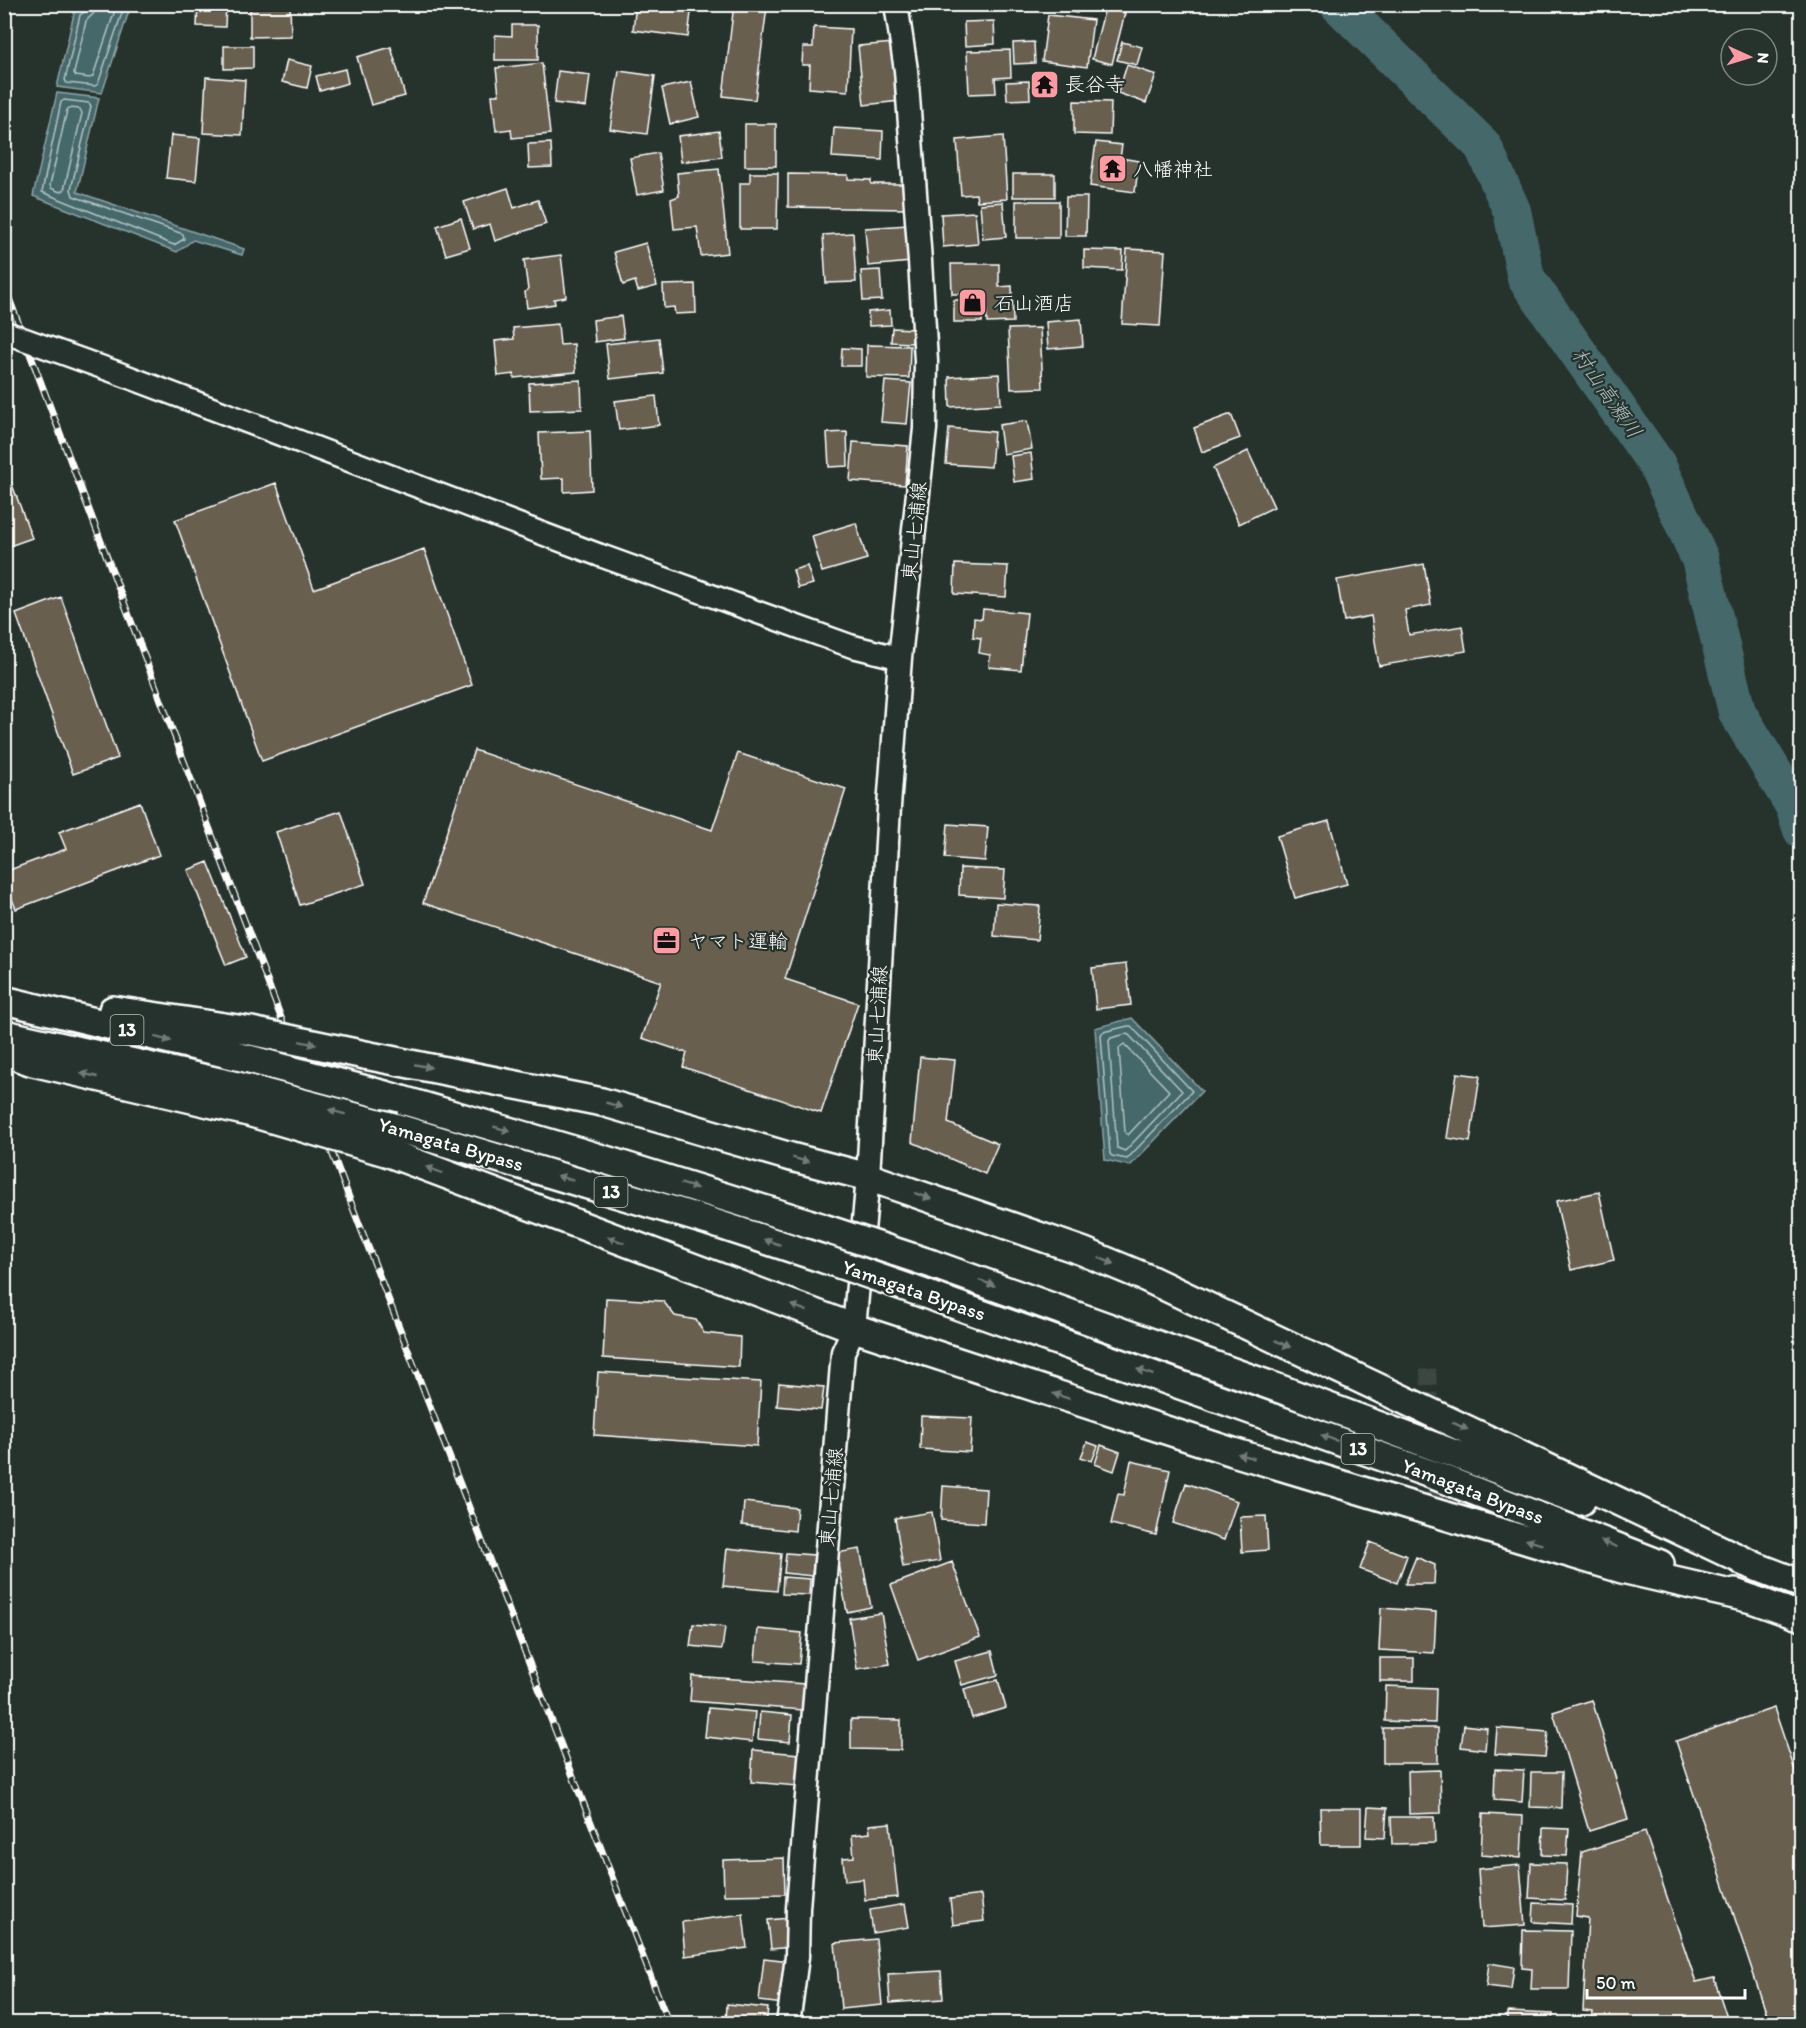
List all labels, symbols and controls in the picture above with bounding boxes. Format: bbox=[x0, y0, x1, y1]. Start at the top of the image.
north arrow bbox=[1719, 27, 1779, 87]
text: N bbox=[1754, 52, 1773, 64]
temple icon: 長谷寺 bbox=[1028, 68, 1060, 100]
place label: 長谷寺 bbox=[1065, 72, 1125, 96]
temple icon: 八幡神社 bbox=[1096, 153, 1128, 185]
place label: 八幡神社 bbox=[1133, 157, 1213, 181]
shop icon: 石山酒店 bbox=[957, 287, 989, 319]
place label: 石山酒店 bbox=[994, 291, 1074, 315]
water label: 村山高瀬川 bbox=[1567, 343, 1648, 443]
street label: 東山七浦線 bbox=[897, 480, 931, 582]
office icon: ヤマト運輸 bbox=[651, 925, 683, 957]
place label: ヤマト運輸 bbox=[688, 929, 788, 953]
street label: 東山七浦線 bbox=[862, 964, 892, 1066]
road number: 13 bbox=[110, 1015, 144, 1045]
one-way arrow bbox=[154, 1034, 173, 1044]
one-way arrow bbox=[299, 1039, 318, 1048]
one-way arrow bbox=[413, 1062, 432, 1071]
one-way arrow bbox=[79, 1070, 98, 1079]
one-way arrow bbox=[605, 1101, 623, 1110]
one-way arrow bbox=[328, 1107, 346, 1116]
street label: Yamagata Bypass bbox=[376, 1112, 526, 1176]
one-way arrow bbox=[493, 1125, 511, 1134]
one-way arrow bbox=[792, 1155, 810, 1165]
one-way arrow bbox=[425, 1165, 443, 1175]
one-way arrow bbox=[556, 1173, 574, 1182]
road number: 13 bbox=[594, 1177, 628, 1207]
one-way arrow bbox=[680, 1182, 698, 1191]
one-way arrow bbox=[914, 1192, 932, 1202]
one-way arrow bbox=[607, 1234, 625, 1244]
one-way arrow bbox=[763, 1237, 781, 1246]
street label: Yamagata Bypass bbox=[839, 1254, 989, 1326]
one-way arrow bbox=[1098, 1256, 1116, 1266]
one-way arrow bbox=[978, 1279, 996, 1289]
one-way arrow bbox=[790, 1303, 808, 1312]
one-way arrow bbox=[1275, 1339, 1292, 1348]
one-way arrow bbox=[1136, 1367, 1154, 1377]
one-way arrow bbox=[1052, 1391, 1070, 1400]
one-way arrow bbox=[1451, 1422, 1468, 1431]
one-way arrow bbox=[1320, 1433, 1338, 1443]
road number: 13 bbox=[1342, 1434, 1374, 1464]
street label: 東山七浦線 bbox=[815, 1446, 847, 1548]
one-way arrow bbox=[1237, 1451, 1255, 1460]
street label: Yamagata Bypass bbox=[1399, 1453, 1547, 1529]
one-way arrow bbox=[1525, 1537, 1543, 1546]
one-way arrow bbox=[1600, 1539, 1618, 1549]
scale bar bbox=[1587, 1962, 1744, 2000]
text: 50 m bbox=[1596, 1972, 1636, 1994]

